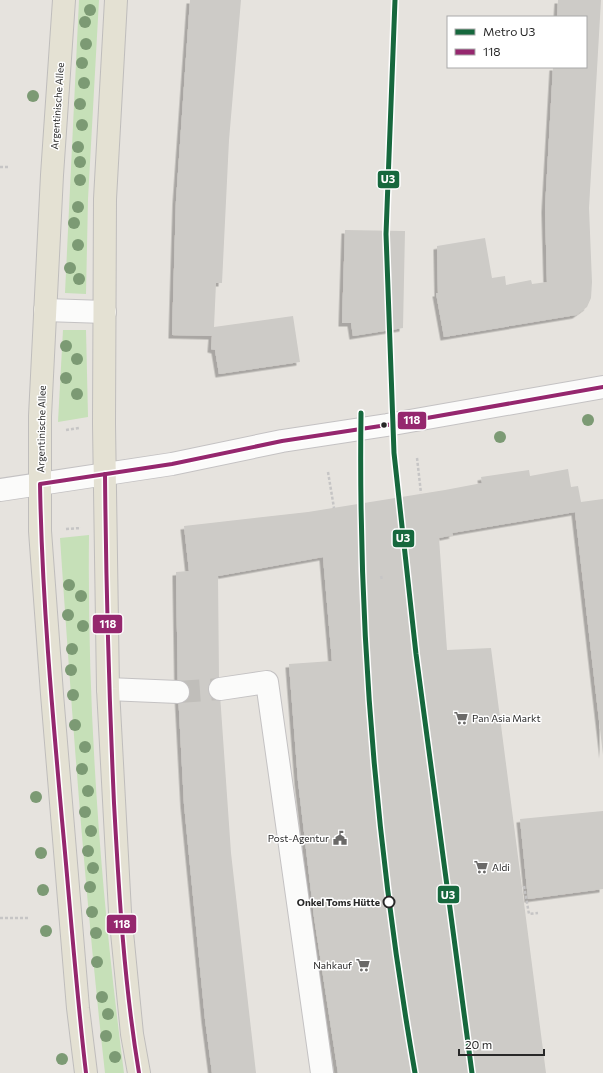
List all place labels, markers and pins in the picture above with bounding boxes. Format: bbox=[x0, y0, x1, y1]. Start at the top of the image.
unlabelled marker bbox=[379, 420, 389, 430]
supermarket icon: Pan Asia Markt bbox=[453, 710, 469, 726]
place label: Pan Asia Markt bbox=[472, 712, 541, 724]
public building icon: Post-Agentur bbox=[332, 830, 348, 846]
place label: Post-Agentur bbox=[268, 832, 329, 844]
supermarket icon: Aldi bbox=[473, 859, 489, 875]
place label: Aldi bbox=[492, 861, 510, 873]
marker: Onkel Toms Hütte bbox=[382, 895, 396, 909]
place label: Onkel Toms Hütte bbox=[297, 896, 380, 908]
supermarket icon: Nahkauf bbox=[355, 957, 371, 973]
place label: Nahkauf bbox=[313, 959, 352, 971]

